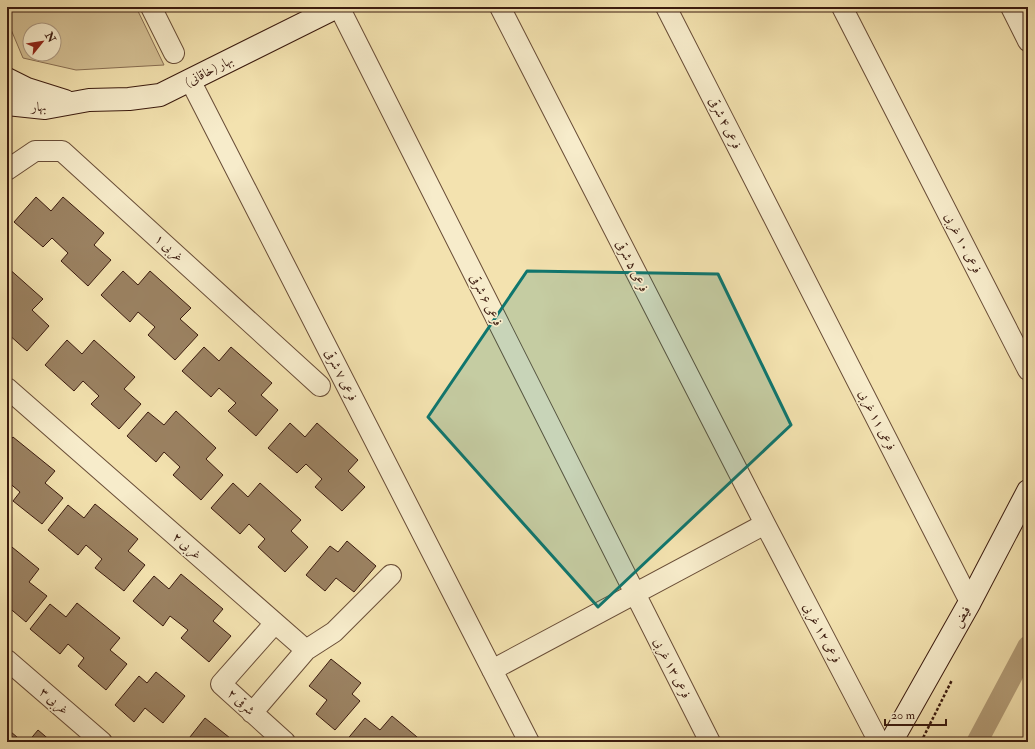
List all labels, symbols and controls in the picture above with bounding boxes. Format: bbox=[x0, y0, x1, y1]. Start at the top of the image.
north arrow bbox=[22, 22, 62, 62]
text: N bbox=[42, 29, 59, 46]
street label: بهار (خاقانی) bbox=[182, 52, 236, 90]
street label: فرعی ۴ شرقی bbox=[705, 94, 745, 152]
street label: بهار bbox=[29, 99, 47, 115]
street label: فرعی ۱۰ غربی bbox=[940, 210, 985, 277]
street label: ۱ غربی bbox=[151, 231, 187, 266]
street label: فرعی ۵ شرقی bbox=[612, 237, 652, 295]
street label: فرعی ۶ شرقی bbox=[466, 271, 506, 329]
street label: فرعی ۷ شرقی bbox=[321, 346, 361, 404]
street label: فرعی ۱۱ غربی bbox=[854, 387, 899, 454]
street label: ۲ غربی bbox=[168, 529, 205, 564]
street label: فرعی ۱۲ غربی bbox=[799, 600, 845, 666]
street label: فیض bbox=[950, 603, 974, 631]
street label: فرعی ۱۳ غربی bbox=[649, 635, 694, 702]
street label: ۳ غربی bbox=[35, 684, 72, 719]
street label: ۲ شرقی bbox=[224, 685, 258, 719]
scale bar bbox=[885, 701, 946, 727]
text: 20 m bbox=[891, 708, 916, 723]

